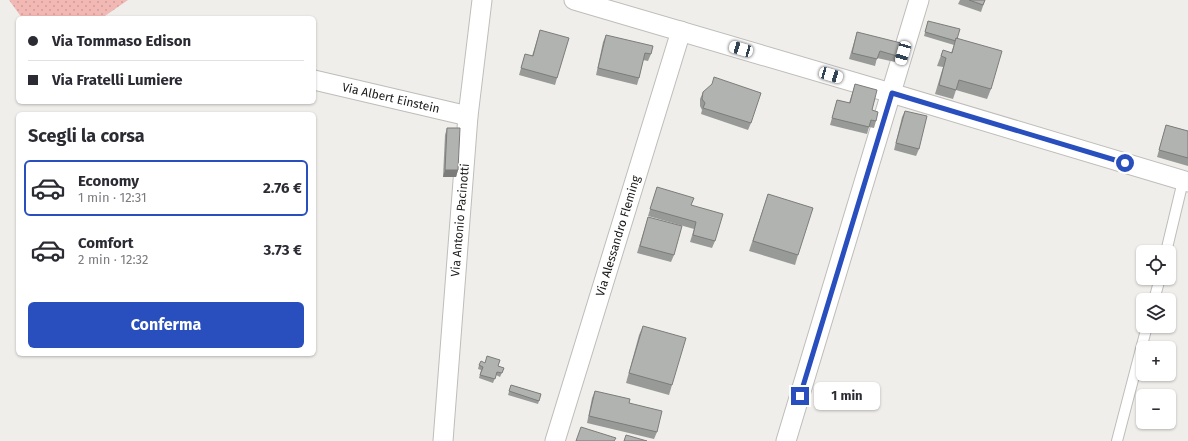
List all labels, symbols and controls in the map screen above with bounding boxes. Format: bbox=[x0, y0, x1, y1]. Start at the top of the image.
text: Via Tommaso Edison bbox=[52, 32, 191, 50]
car bbox=[728, 40, 754, 58]
car bbox=[894, 40, 912, 66]
car bbox=[818, 66, 844, 84]
text: Via Fratelli Lumiere bbox=[52, 71, 183, 89]
street label: Via Albert Einstein bbox=[341, 80, 441, 116]
text: Scegli la corsa bbox=[28, 125, 145, 147]
route start bbox=[1116, 154, 1134, 172]
street label: Via Antonio Pacinotti bbox=[448, 163, 472, 277]
icon: car bbox=[30, 170, 66, 206]
text: Economy bbox=[78, 172, 139, 190]
street label: Via Alessandro Fleming bbox=[593, 173, 643, 298]
text: 2.76 € bbox=[263, 179, 302, 197]
text: 1 min · 12:31 bbox=[78, 190, 147, 205]
icon: car bbox=[30, 232, 66, 268]
text: Comfort bbox=[78, 234, 134, 252]
text: 3.73 € bbox=[263, 241, 302, 259]
map controls bbox=[1136, 245, 1176, 429]
button: locate bbox=[1136, 245, 1176, 285]
text: 2 min · 12:32 bbox=[78, 252, 148, 267]
button: layers bbox=[1136, 293, 1176, 333]
button: Conferma bbox=[28, 302, 304, 348]
button: + bbox=[1136, 341, 1176, 381]
callout: 1 min bbox=[814, 382, 880, 410]
route end bbox=[791, 387, 809, 405]
text: 1 min bbox=[831, 388, 863, 403]
button: − bbox=[1136, 389, 1176, 429]

